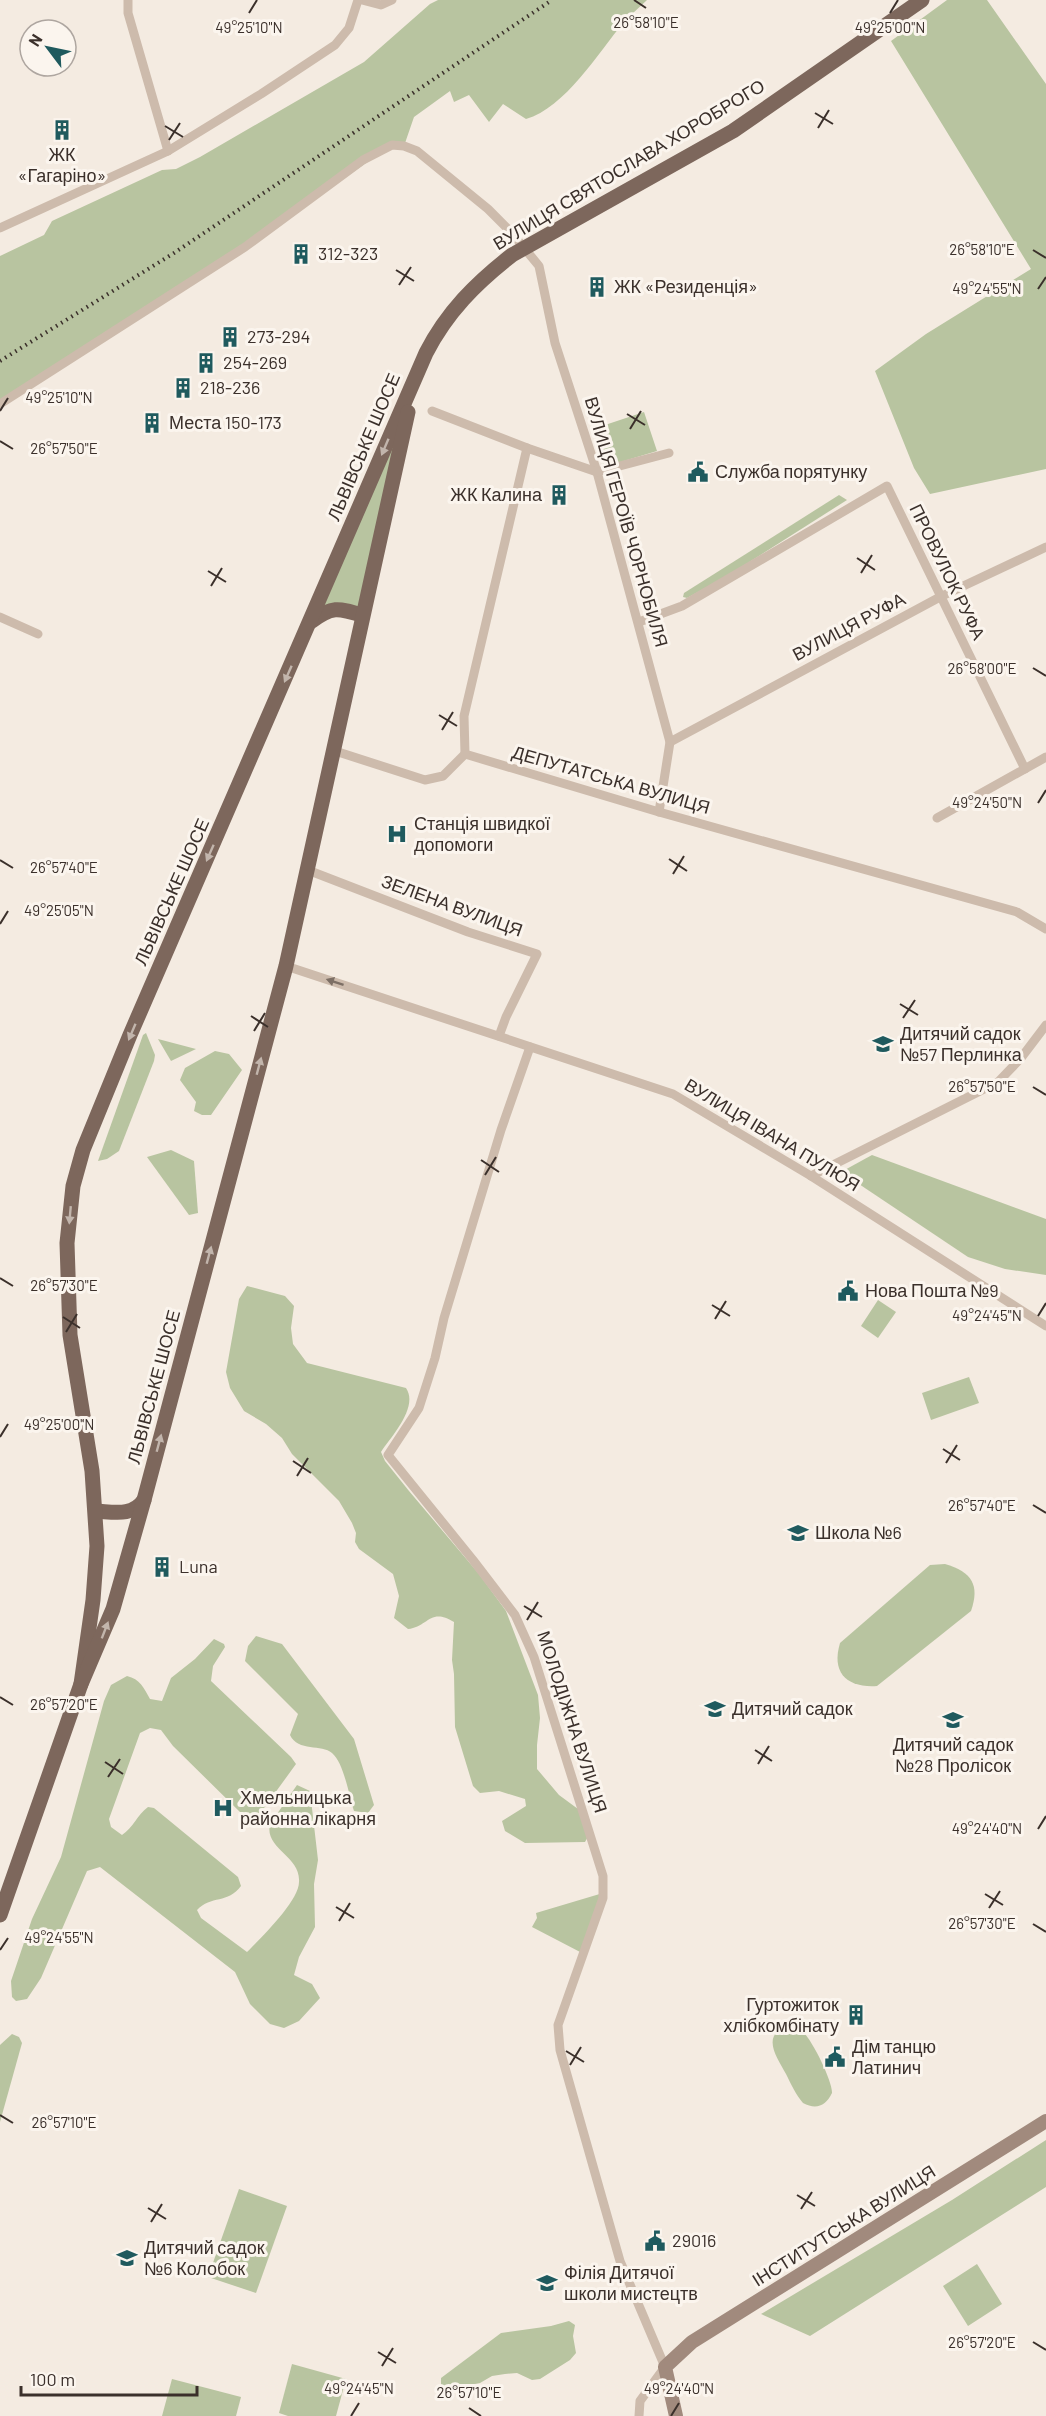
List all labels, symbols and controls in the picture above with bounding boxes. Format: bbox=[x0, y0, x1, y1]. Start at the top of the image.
text: 26°58'10"E bbox=[613, 13, 679, 31]
north arrow bbox=[18, 18, 78, 78]
text: 49°25'10"N bbox=[215, 18, 283, 36]
text: 49°25'00"N bbox=[855, 18, 925, 36]
text: N bbox=[24, 30, 46, 49]
street label: ВУЛИЦЯ СВЯТОСЛАВА ХОРОБРОГО bbox=[489, 74, 768, 254]
building icon: ЖК «Гагаріно» bbox=[50, 118, 74, 142]
place label: ЖК «Гагаріно» bbox=[18, 143, 106, 186]
text: 26°58'10"E bbox=[949, 240, 1015, 258]
building icon: 312-323 bbox=[289, 242, 313, 266]
place label: 312-323 bbox=[318, 242, 378, 264]
building icon: ЖК «Резиденція» bbox=[585, 275, 609, 299]
place label: ЖК «Резиденція» bbox=[614, 275, 758, 297]
text: 49°24'55"N bbox=[952, 279, 1022, 297]
building icon: 273-294 bbox=[218, 325, 242, 349]
place label: 273-294 bbox=[247, 325, 310, 347]
building icon: 254-269 bbox=[194, 351, 218, 375]
place label: 254-269 bbox=[223, 351, 287, 373]
street label: ЛЬВІВСЬКЕ ШОСЕ bbox=[322, 369, 404, 524]
building icon: 218-236 bbox=[171, 376, 195, 400]
place label: 218-236 bbox=[200, 376, 260, 398]
text: 49°25'10"N bbox=[25, 388, 93, 406]
street label: ВУЛИЦЯ ГЕРОЇВ ЧОРНОБИЛЯ bbox=[581, 394, 673, 649]
building icon: Места 150-173 bbox=[140, 411, 164, 435]
place label: Места 150-173 bbox=[169, 411, 282, 433]
one-way arrow bbox=[380, 438, 389, 456]
text: 26°57'50"E bbox=[30, 439, 98, 457]
public building icon: Служба порятунку bbox=[686, 460, 710, 484]
place label: Служба порятунку bbox=[715, 460, 867, 482]
place label: ЖК Калина bbox=[450, 483, 543, 505]
building icon: ЖК Калина bbox=[547, 483, 571, 507]
street label: ПРОВУЛОК РУФА bbox=[905, 500, 990, 643]
street label: ВУЛИЦЯ РУФА bbox=[788, 587, 909, 665]
text: 26°58'00"E bbox=[948, 659, 1016, 677]
one-way arrow bbox=[283, 666, 293, 684]
street label: ДЕПУТАТСЬКА ВУЛИЦЯ bbox=[510, 740, 713, 818]
text: 49°24'50"N bbox=[952, 793, 1022, 811]
place label: Станція швидкої допомоги bbox=[414, 812, 550, 855]
street label: ЛЬВІВСЬКЕ ШОСЕ bbox=[129, 815, 213, 968]
hospital icon: Станція швидкої допомоги bbox=[385, 822, 409, 846]
one-way arrow bbox=[206, 845, 215, 862]
text: 26°57'40"E bbox=[30, 858, 98, 876]
street label: ЗЕЛЕНА ВУЛИЦЯ bbox=[379, 869, 526, 941]
text: 49°25'05"N bbox=[24, 901, 94, 919]
one-way arrow bbox=[326, 976, 344, 986]
place label: Дитячий садок №57 Перлинка bbox=[900, 1022, 1023, 1065]
one-way arrow bbox=[127, 1023, 137, 1041]
school or university icon: Дитячий садок №57 Перлинка bbox=[871, 1032, 895, 1056]
one-way arrow bbox=[255, 1057, 264, 1075]
street label: ВУЛИЦЯ ІВАНА ПУЛЮЯ bbox=[681, 1073, 864, 1195]
text: 26°57'50"E bbox=[948, 1077, 1016, 1095]
one-way arrow bbox=[65, 1206, 74, 1225]
one-way arrow bbox=[205, 1246, 215, 1264]
text: 26°57'30"E bbox=[30, 1276, 98, 1294]
public building icon: Нова Пошта №9 bbox=[836, 1279, 860, 1303]
place label: Нова Пошта №9 bbox=[865, 1279, 999, 1301]
text: 49°24'45"N bbox=[952, 1306, 1022, 1324]
street label: ЛЬВІВСЬКЕ ШОСЕ bbox=[122, 1307, 184, 1466]
text: 49°25'00"N bbox=[24, 1415, 94, 1433]
one-way arrow bbox=[155, 1434, 165, 1452]
text: 26°57'40"E bbox=[948, 1496, 1016, 1514]
school or university icon: Школа №6 bbox=[786, 1521, 810, 1545]
place label: Школа №6 bbox=[815, 1521, 902, 1543]
building icon: Luna bbox=[150, 1555, 174, 1579]
place label: Luna bbox=[179, 1555, 218, 1577]
one-way arrow bbox=[100, 1621, 110, 1639]
street label: МОЛОДІЖНА ВУЛИЦЯ bbox=[533, 1628, 613, 1815]
text: 26°57'20"E bbox=[30, 1695, 98, 1713]
school or university icon: Дитячий садок bbox=[703, 1697, 727, 1721]
place label: Дитячий садок bbox=[732, 1697, 853, 1719]
school or university icon: Дитячий садок №28 Пролісок bbox=[941, 1708, 965, 1732]
place label: Дитячий садок №28 Пролісок bbox=[893, 1733, 1013, 1776]
place label: Хмельницька районна лікарня bbox=[240, 1786, 376, 1829]
hospital icon: Хмельницька районна лікарня bbox=[211, 1796, 235, 1820]
text: 49°24'40"N bbox=[952, 1819, 1022, 1837]
text: 26°57'30"E bbox=[948, 1914, 1016, 1932]
text: 49°24'55"N bbox=[24, 1928, 94, 1946]
place label: Гуртожиток хлібкомбінату bbox=[724, 1993, 839, 2036]
building icon: Гуртожиток хлібкомбінату bbox=[844, 2003, 868, 2027]
place label: Дім танцю Латинич bbox=[852, 2035, 936, 2078]
public building icon: Дім танцю Латинич bbox=[823, 2045, 847, 2069]
text: 26°57'10"E bbox=[31, 2113, 97, 2131]
street label: ІНСТИТУТСЬКА ВУЛИЦЯ bbox=[748, 2160, 939, 2291]
public building icon: 29016 bbox=[643, 2229, 667, 2253]
place label: 29016 bbox=[672, 2229, 716, 2251]
place label: Дитячий садок №6 Колобок bbox=[144, 2236, 265, 2279]
school or university icon: Дитячий садок №6 Колобок bbox=[115, 2246, 139, 2270]
place label: Філія Дитячої школи мистецтв bbox=[564, 2261, 698, 2304]
school or university icon: Філія Дитячої школи мистецтв bbox=[535, 2271, 559, 2295]
text: 26°57'20"E bbox=[948, 2333, 1016, 2351]
scale bar bbox=[21, 2359, 196, 2397]
text: 100 m bbox=[30, 2368, 75, 2390]
text: 49°24'45"N bbox=[324, 2379, 394, 2397]
text: 49°24'40"N bbox=[644, 2379, 714, 2397]
text: 26°57'10"E bbox=[436, 2383, 502, 2401]

